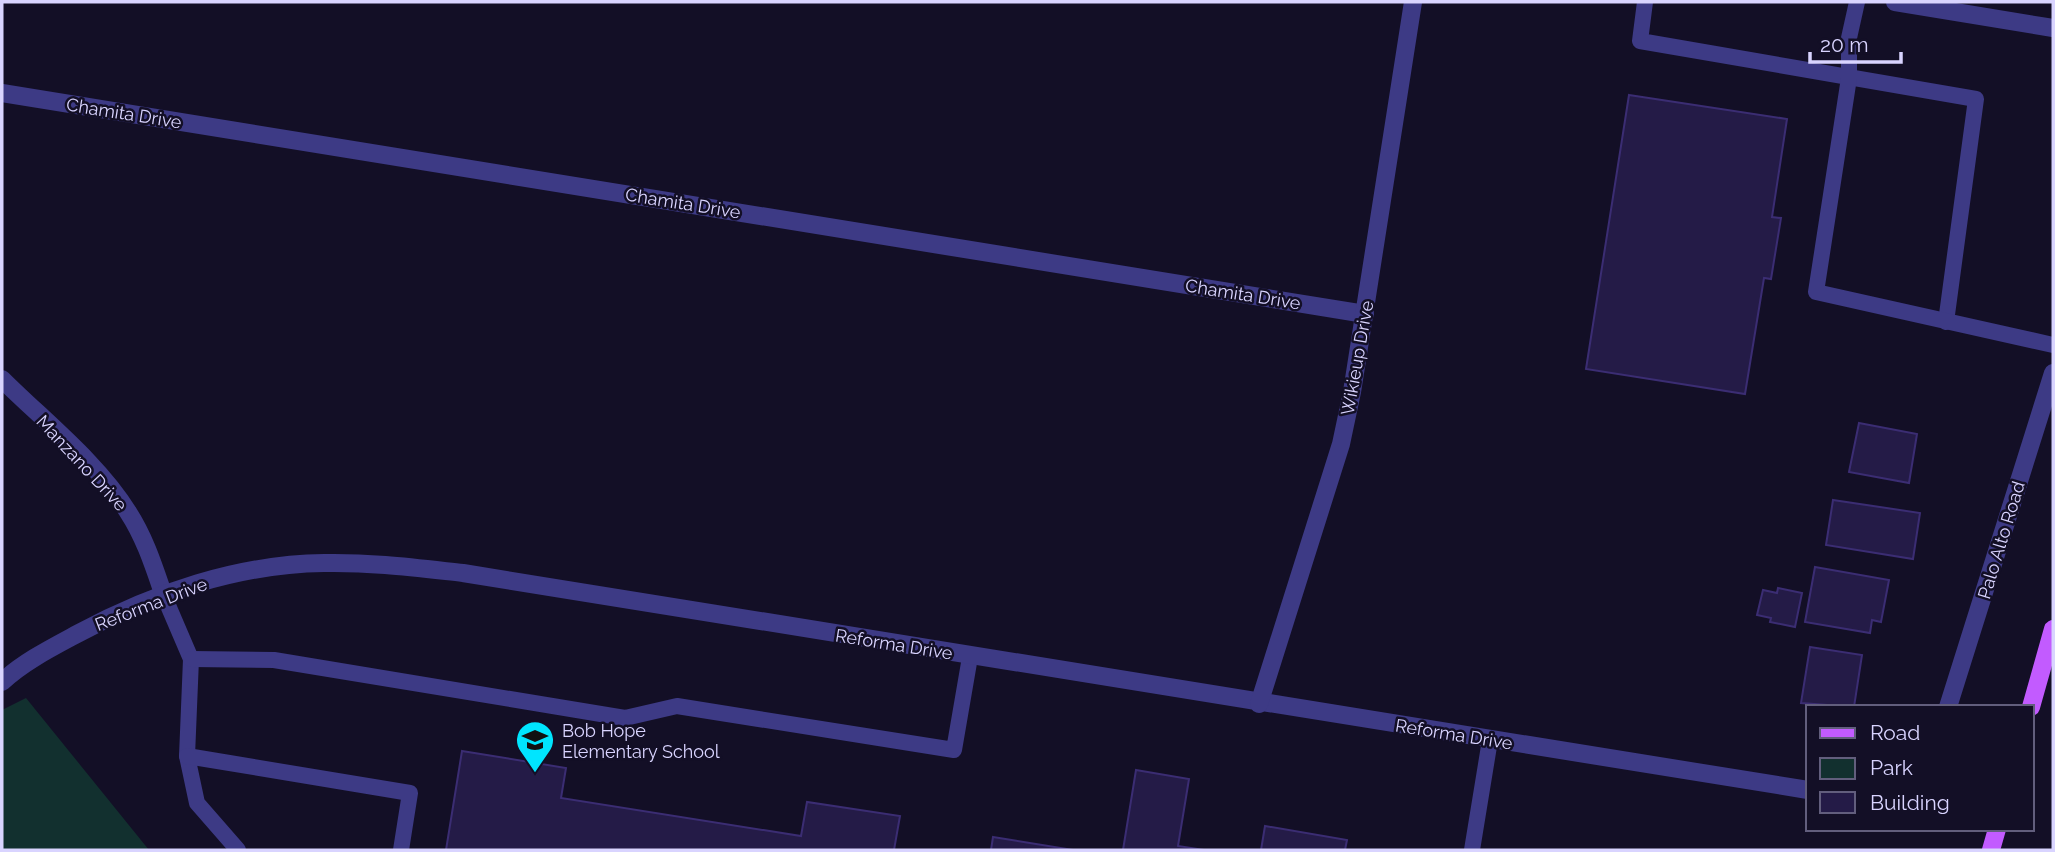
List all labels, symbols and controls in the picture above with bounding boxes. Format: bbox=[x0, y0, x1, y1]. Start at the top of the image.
scale bar bbox=[1810, 21, 1901, 65]
text: 20 m bbox=[1820, 32, 1868, 57]
street label: Chamita Drive bbox=[65, 94, 184, 133]
street label: Chamita Drive bbox=[624, 184, 743, 223]
street label: Chamita Drive bbox=[1184, 275, 1303, 314]
street label: Wikieup Drive bbox=[1337, 299, 1377, 417]
street label: Manzano Drive bbox=[32, 411, 132, 516]
street label: Palo Alto Road bbox=[1973, 479, 2029, 601]
street label: Reforma Drive bbox=[92, 573, 210, 635]
street label: Reforma Drive bbox=[834, 624, 955, 664]
legend bbox=[1806, 705, 2034, 831]
street label: Reforma Drive bbox=[1394, 714, 1515, 754]
school or university icon: Bob Hope Elementary School bbox=[514, 719, 556, 774]
place label: Bob Hope Elementary School bbox=[562, 720, 720, 762]
text: Road bbox=[1870, 720, 1920, 745]
text: Park bbox=[1870, 755, 1913, 780]
text: Building bbox=[1870, 790, 1950, 815]

